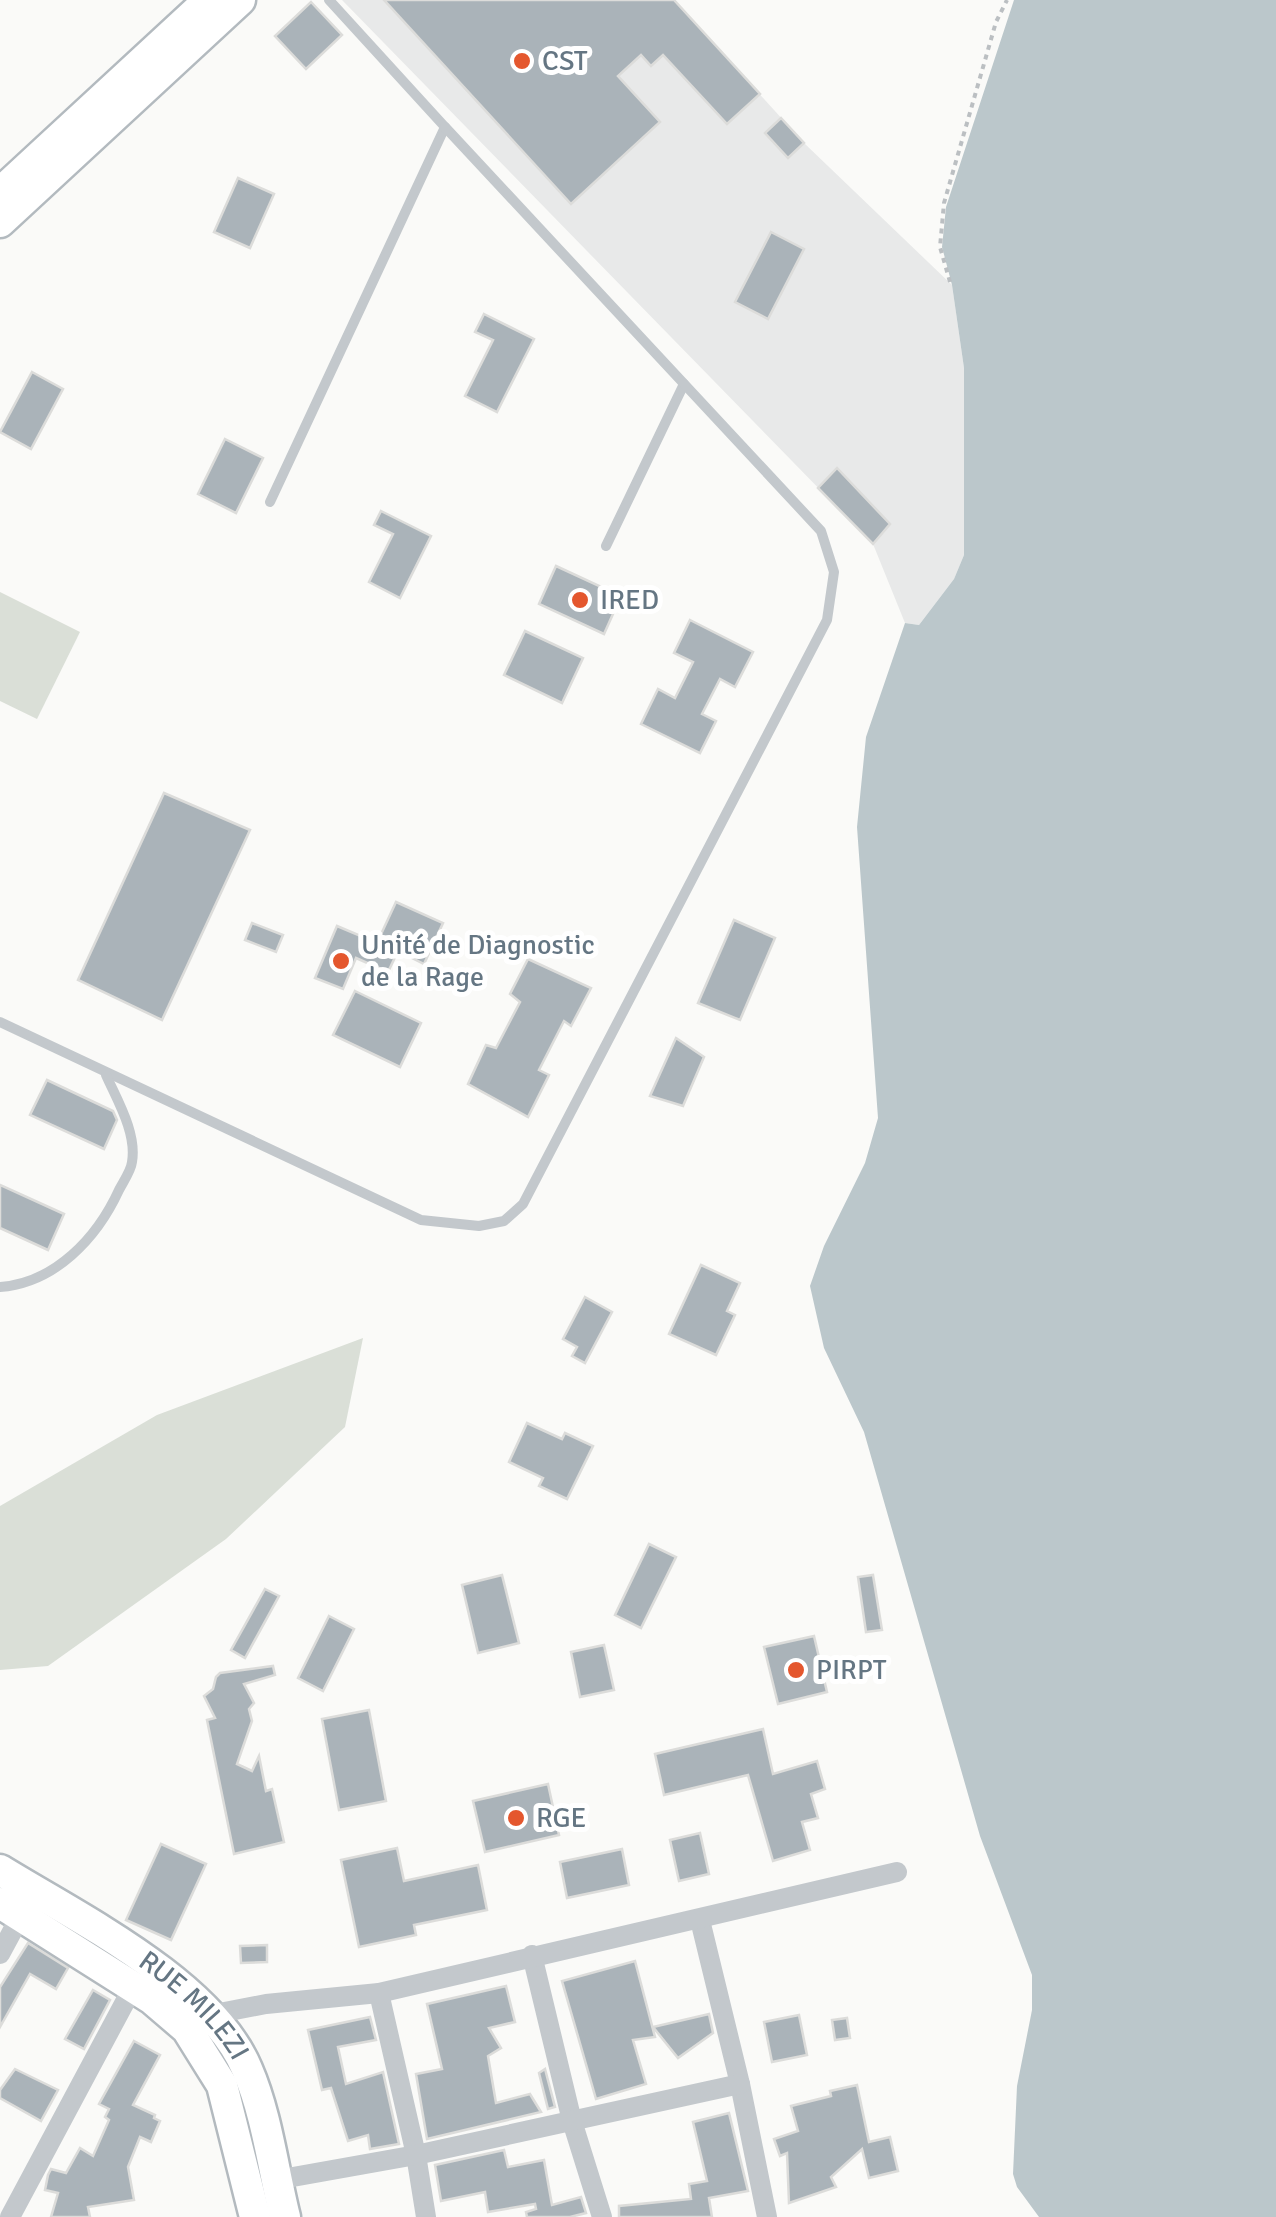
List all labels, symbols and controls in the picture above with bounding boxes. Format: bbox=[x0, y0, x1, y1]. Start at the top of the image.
place label: CST bbox=[542, 44, 588, 78]
marker: CST bbox=[511, 50, 533, 72]
place label: IRED bbox=[600, 583, 659, 617]
marker: IRED bbox=[569, 589, 591, 611]
place label: Unité de Diagnostic de la Rage bbox=[361, 928, 595, 994]
marker: Unité de Diagnostic de la Rage bbox=[330, 950, 352, 972]
place label: PIRPT bbox=[816, 1653, 887, 1687]
marker: PIRPT bbox=[785, 1659, 807, 1681]
place label: RGE bbox=[536, 1801, 586, 1835]
marker: RGE bbox=[505, 1807, 527, 1829]
street label: RUE MILEZI bbox=[132, 1944, 256, 2066]

